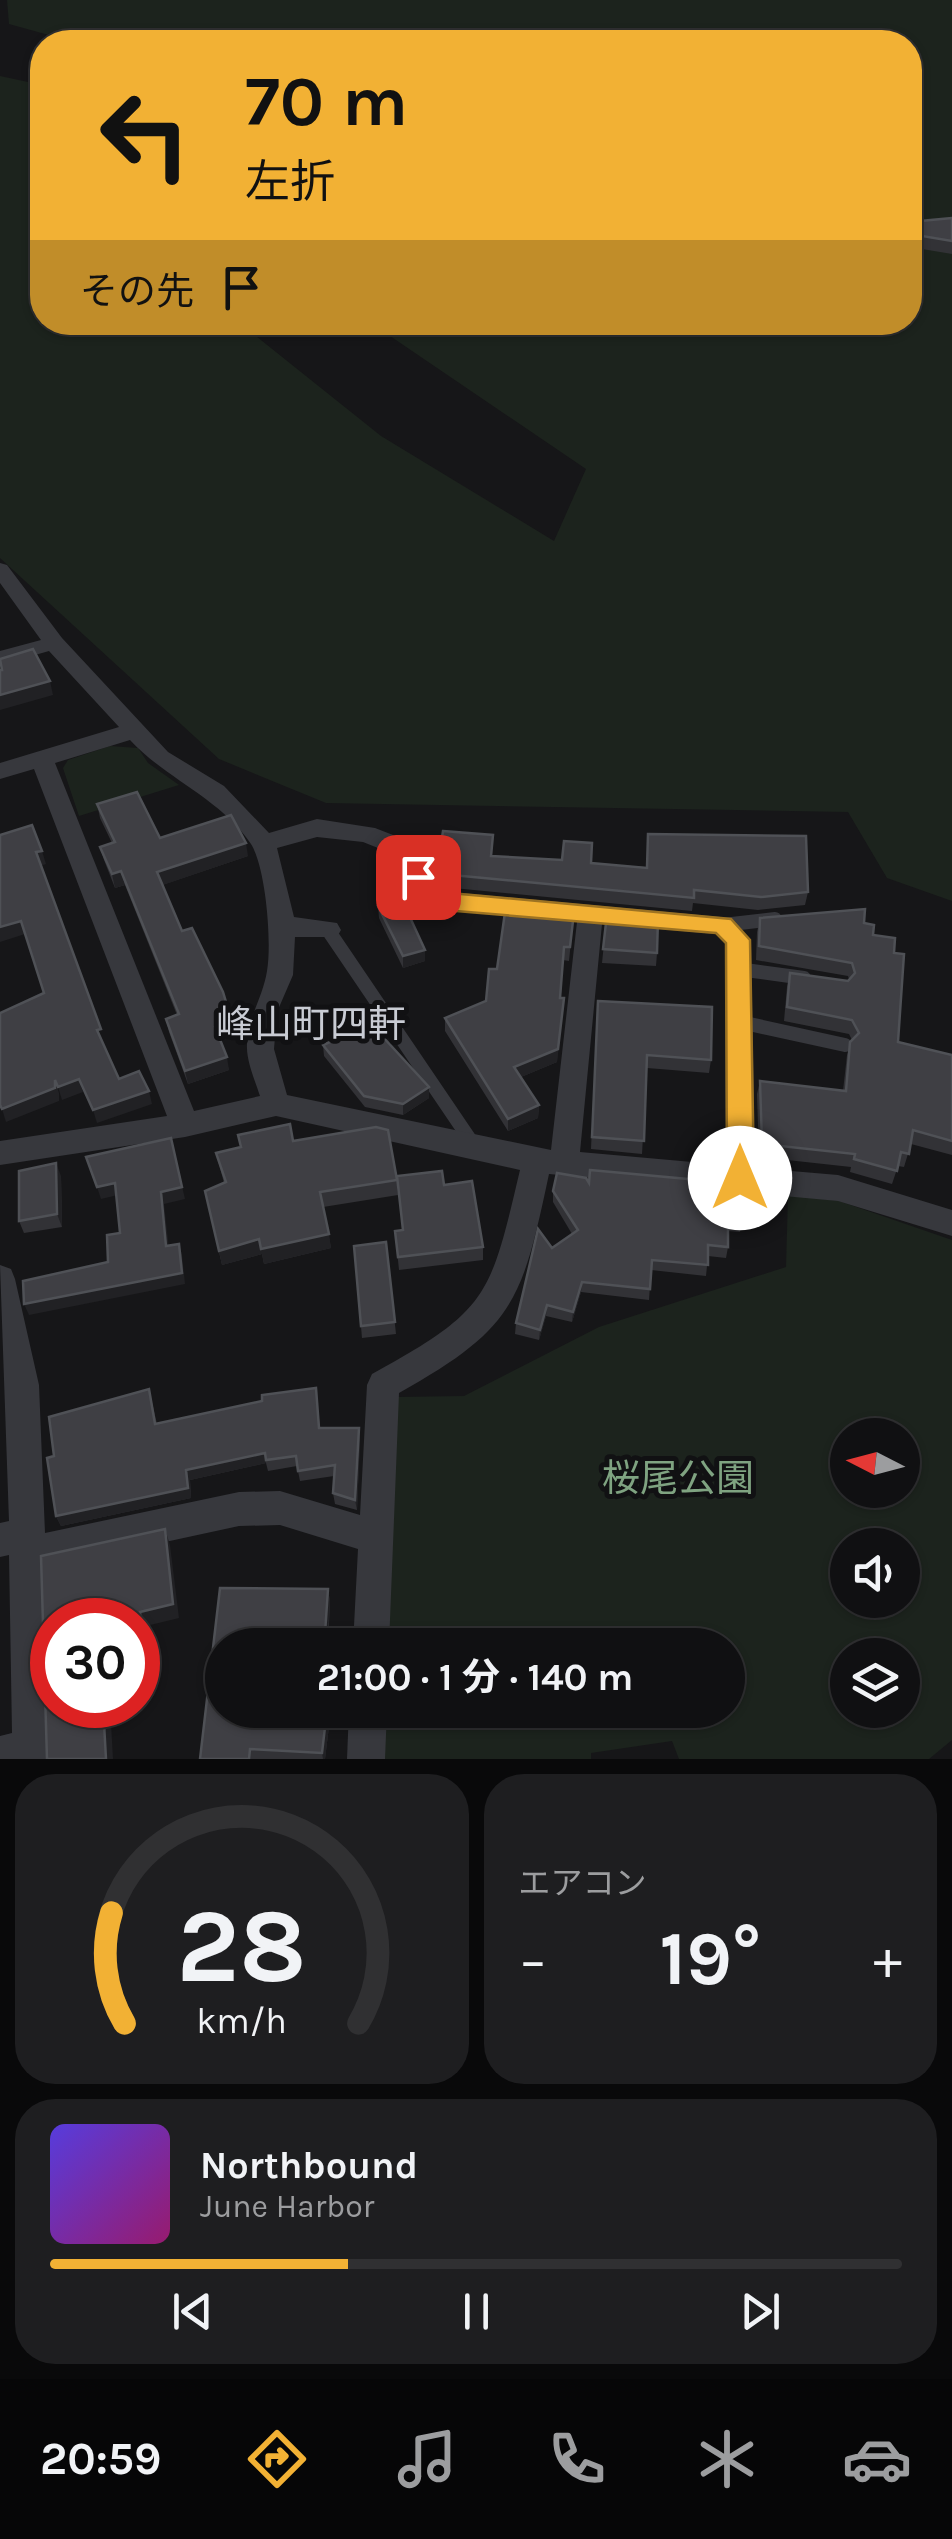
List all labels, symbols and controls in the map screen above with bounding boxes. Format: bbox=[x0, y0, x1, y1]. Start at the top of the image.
text: 70 m bbox=[245, 61, 408, 143]
icon: left bbox=[80, 70, 210, 200]
text: 左折 bbox=[245, 156, 335, 208]
icon: arrive bbox=[214, 260, 269, 315]
text: その先 bbox=[80, 269, 194, 314]
pin bbox=[376, 835, 461, 920]
icon: arrive bbox=[391, 850, 446, 905]
district label: 峰山町四軒 bbox=[216, 1002, 406, 1047]
position arrow bbox=[688, 1126, 792, 1230]
north arrow bbox=[830, 1418, 920, 1508]
map controls bbox=[830, 1418, 920, 1728]
park label: 桜尾公園 bbox=[602, 1456, 754, 1501]
button: sound bbox=[830, 1528, 920, 1618]
speed limit sign: 30 bbox=[30, 1598, 160, 1728]
button: layers bbox=[830, 1638, 920, 1728]
text: 21:00 · 1 分 · 140 m bbox=[317, 1655, 633, 1700]
text: エアコン bbox=[519, 1865, 647, 1902]
text: 28 bbox=[177, 1886, 307, 2007]
text: 19° bbox=[659, 1915, 761, 2003]
text: − bbox=[519, 1928, 547, 1992]
text: + bbox=[873, 1928, 902, 1992]
text: km/h bbox=[196, 2000, 287, 2042]
text: Northbound bbox=[200, 2143, 418, 2188]
text: June Harbor bbox=[200, 2188, 374, 2225]
icon: previous bbox=[165, 2284, 220, 2339]
icon: pause bbox=[449, 2284, 504, 2339]
icon: next bbox=[733, 2284, 788, 2339]
icon: directions bbox=[242, 2424, 312, 2494]
icon: music bbox=[392, 2424, 462, 2494]
icon: phone bbox=[542, 2424, 612, 2494]
icon: climate bbox=[692, 2424, 762, 2494]
icon: car bbox=[842, 2424, 912, 2494]
text: 20:59 bbox=[40, 2433, 162, 2485]

